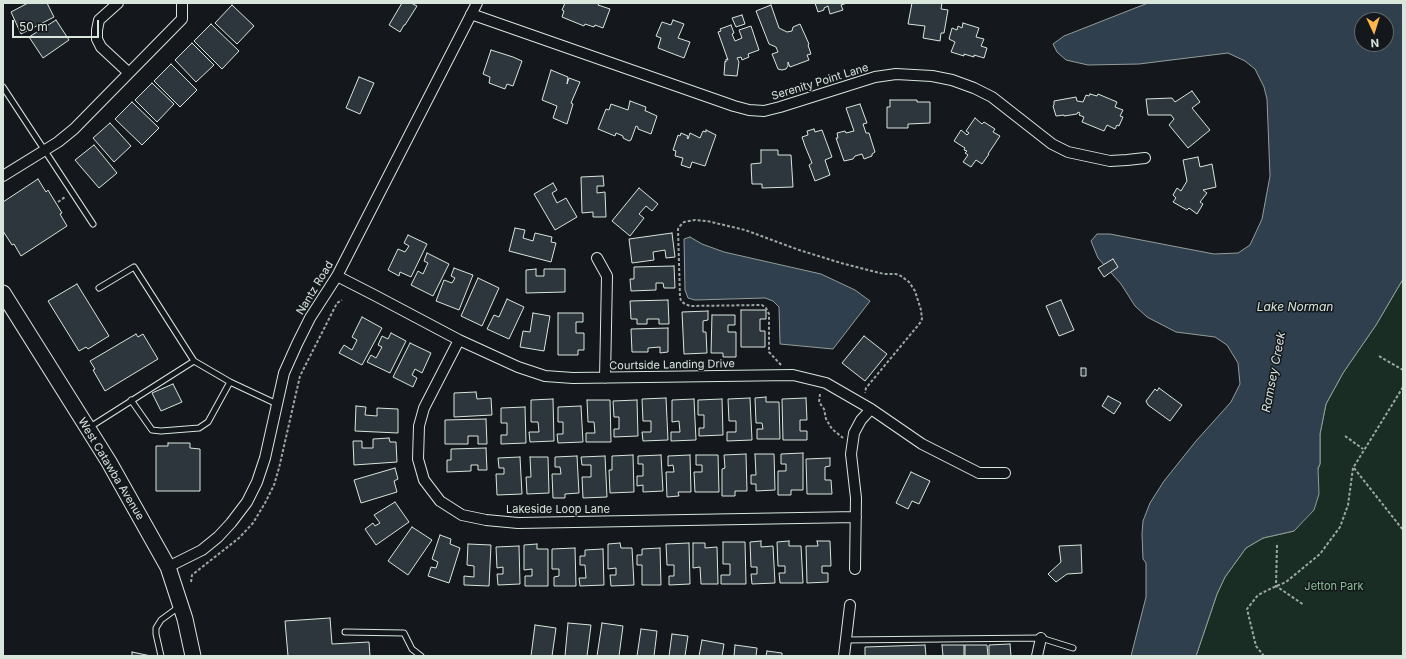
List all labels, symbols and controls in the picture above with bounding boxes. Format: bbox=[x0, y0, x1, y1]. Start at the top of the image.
scale bar bbox=[14, 12, 101, 38]
north arrow bbox=[1354, 12, 1394, 52]
text: 50 m bbox=[19, 19, 48, 34]
text: N bbox=[1370, 36, 1379, 50]
street label: Serenity Point Lane bbox=[770, 61, 870, 103]
street label: Nantz Road bbox=[294, 259, 336, 317]
water label: Lake Norman bbox=[1257, 300, 1333, 314]
water label: Ramsey Creek bbox=[1259, 330, 1289, 414]
street label: Courtside Landing Drive bbox=[609, 357, 735, 373]
street label: West Catawba Avenue bbox=[75, 415, 147, 523]
street label: Lakeside Loop Lane bbox=[506, 503, 610, 517]
park label: Jetton Park bbox=[1304, 580, 1364, 594]

